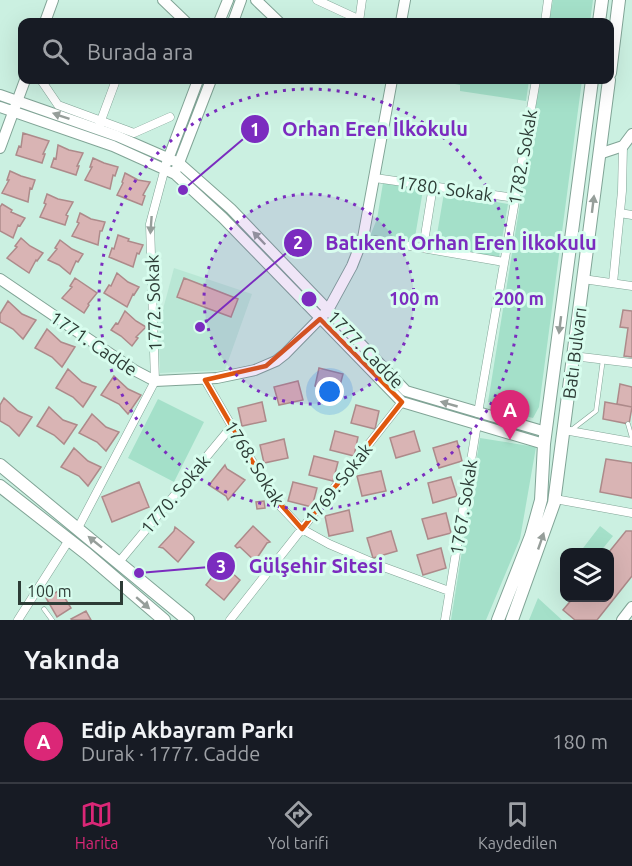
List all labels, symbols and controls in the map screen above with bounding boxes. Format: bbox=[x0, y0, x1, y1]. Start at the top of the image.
search box bbox=[18, 18, 614, 84]
icon: search bbox=[39, 35, 72, 68]
text: Burada ara bbox=[87, 39, 193, 64]
street label: 1782. Sokak bbox=[504, 108, 540, 206]
callout: Orhan Eren İlkokulu bbox=[240, 110, 480, 148]
one-way arrow bbox=[51, 111, 69, 121]
text: Orhan Eren İlkokulu bbox=[282, 117, 468, 140]
text: 1 bbox=[250, 119, 260, 139]
street label: 1780. Sokak bbox=[396, 171, 494, 205]
one-way arrow bbox=[588, 194, 597, 213]
one-way arrow bbox=[146, 215, 156, 234]
callout: Batıkent Orhan Eren İlkokulu bbox=[283, 224, 609, 262]
one-way arrow bbox=[252, 231, 266, 245]
text: Batıkent Orhan Eren İlkokulu bbox=[325, 231, 597, 254]
text: 2 bbox=[293, 232, 303, 252]
street label: 1772. Sokak bbox=[141, 254, 165, 352]
text: 100 m bbox=[389, 288, 439, 308]
text: 200 m bbox=[494, 288, 544, 308]
centre of rings bbox=[299, 289, 319, 309]
street label: 1777. Cadde bbox=[324, 306, 408, 392]
street label: Batı Bulvarı bbox=[558, 306, 590, 400]
street label: 1771. Cadde bbox=[47, 307, 141, 379]
one-way arrow bbox=[555, 316, 565, 335]
your location bbox=[315, 377, 344, 406]
pin: A bbox=[490, 390, 530, 440]
one-way arrow bbox=[440, 399, 458, 408]
street label: 1768. Sokak bbox=[221, 417, 289, 509]
street label: 1769. Sokak bbox=[300, 439, 376, 527]
street label: 1770. Sokak bbox=[136, 451, 214, 537]
street label: 1767. Sokak bbox=[446, 458, 480, 556]
one-way arrow bbox=[537, 532, 547, 550]
one-way arrow bbox=[88, 536, 103, 549]
callout: Gülşehir Sitesi bbox=[206, 547, 395, 585]
map controls bbox=[560, 548, 614, 602]
button: layers bbox=[560, 548, 614, 602]
text: Gülşehir Sitesi bbox=[249, 554, 383, 577]
text: 3 bbox=[216, 556, 226, 576]
scale bar bbox=[18, 578, 123, 606]
text: 100 m bbox=[27, 582, 72, 600]
one-way arrow bbox=[135, 596, 151, 609]
text: Yakında bbox=[24, 645, 120, 674]
text: Edip Akbayram Parkı bbox=[81, 717, 294, 742]
text: A bbox=[36, 730, 51, 753]
text: 180 m bbox=[552, 730, 608, 753]
text: Durak · 1777. Cadde bbox=[81, 742, 260, 765]
tab: Harita bbox=[75, 798, 119, 852]
tab: Yol tarifi bbox=[268, 798, 329, 852]
tab: Kaydedilen bbox=[478, 798, 557, 852]

